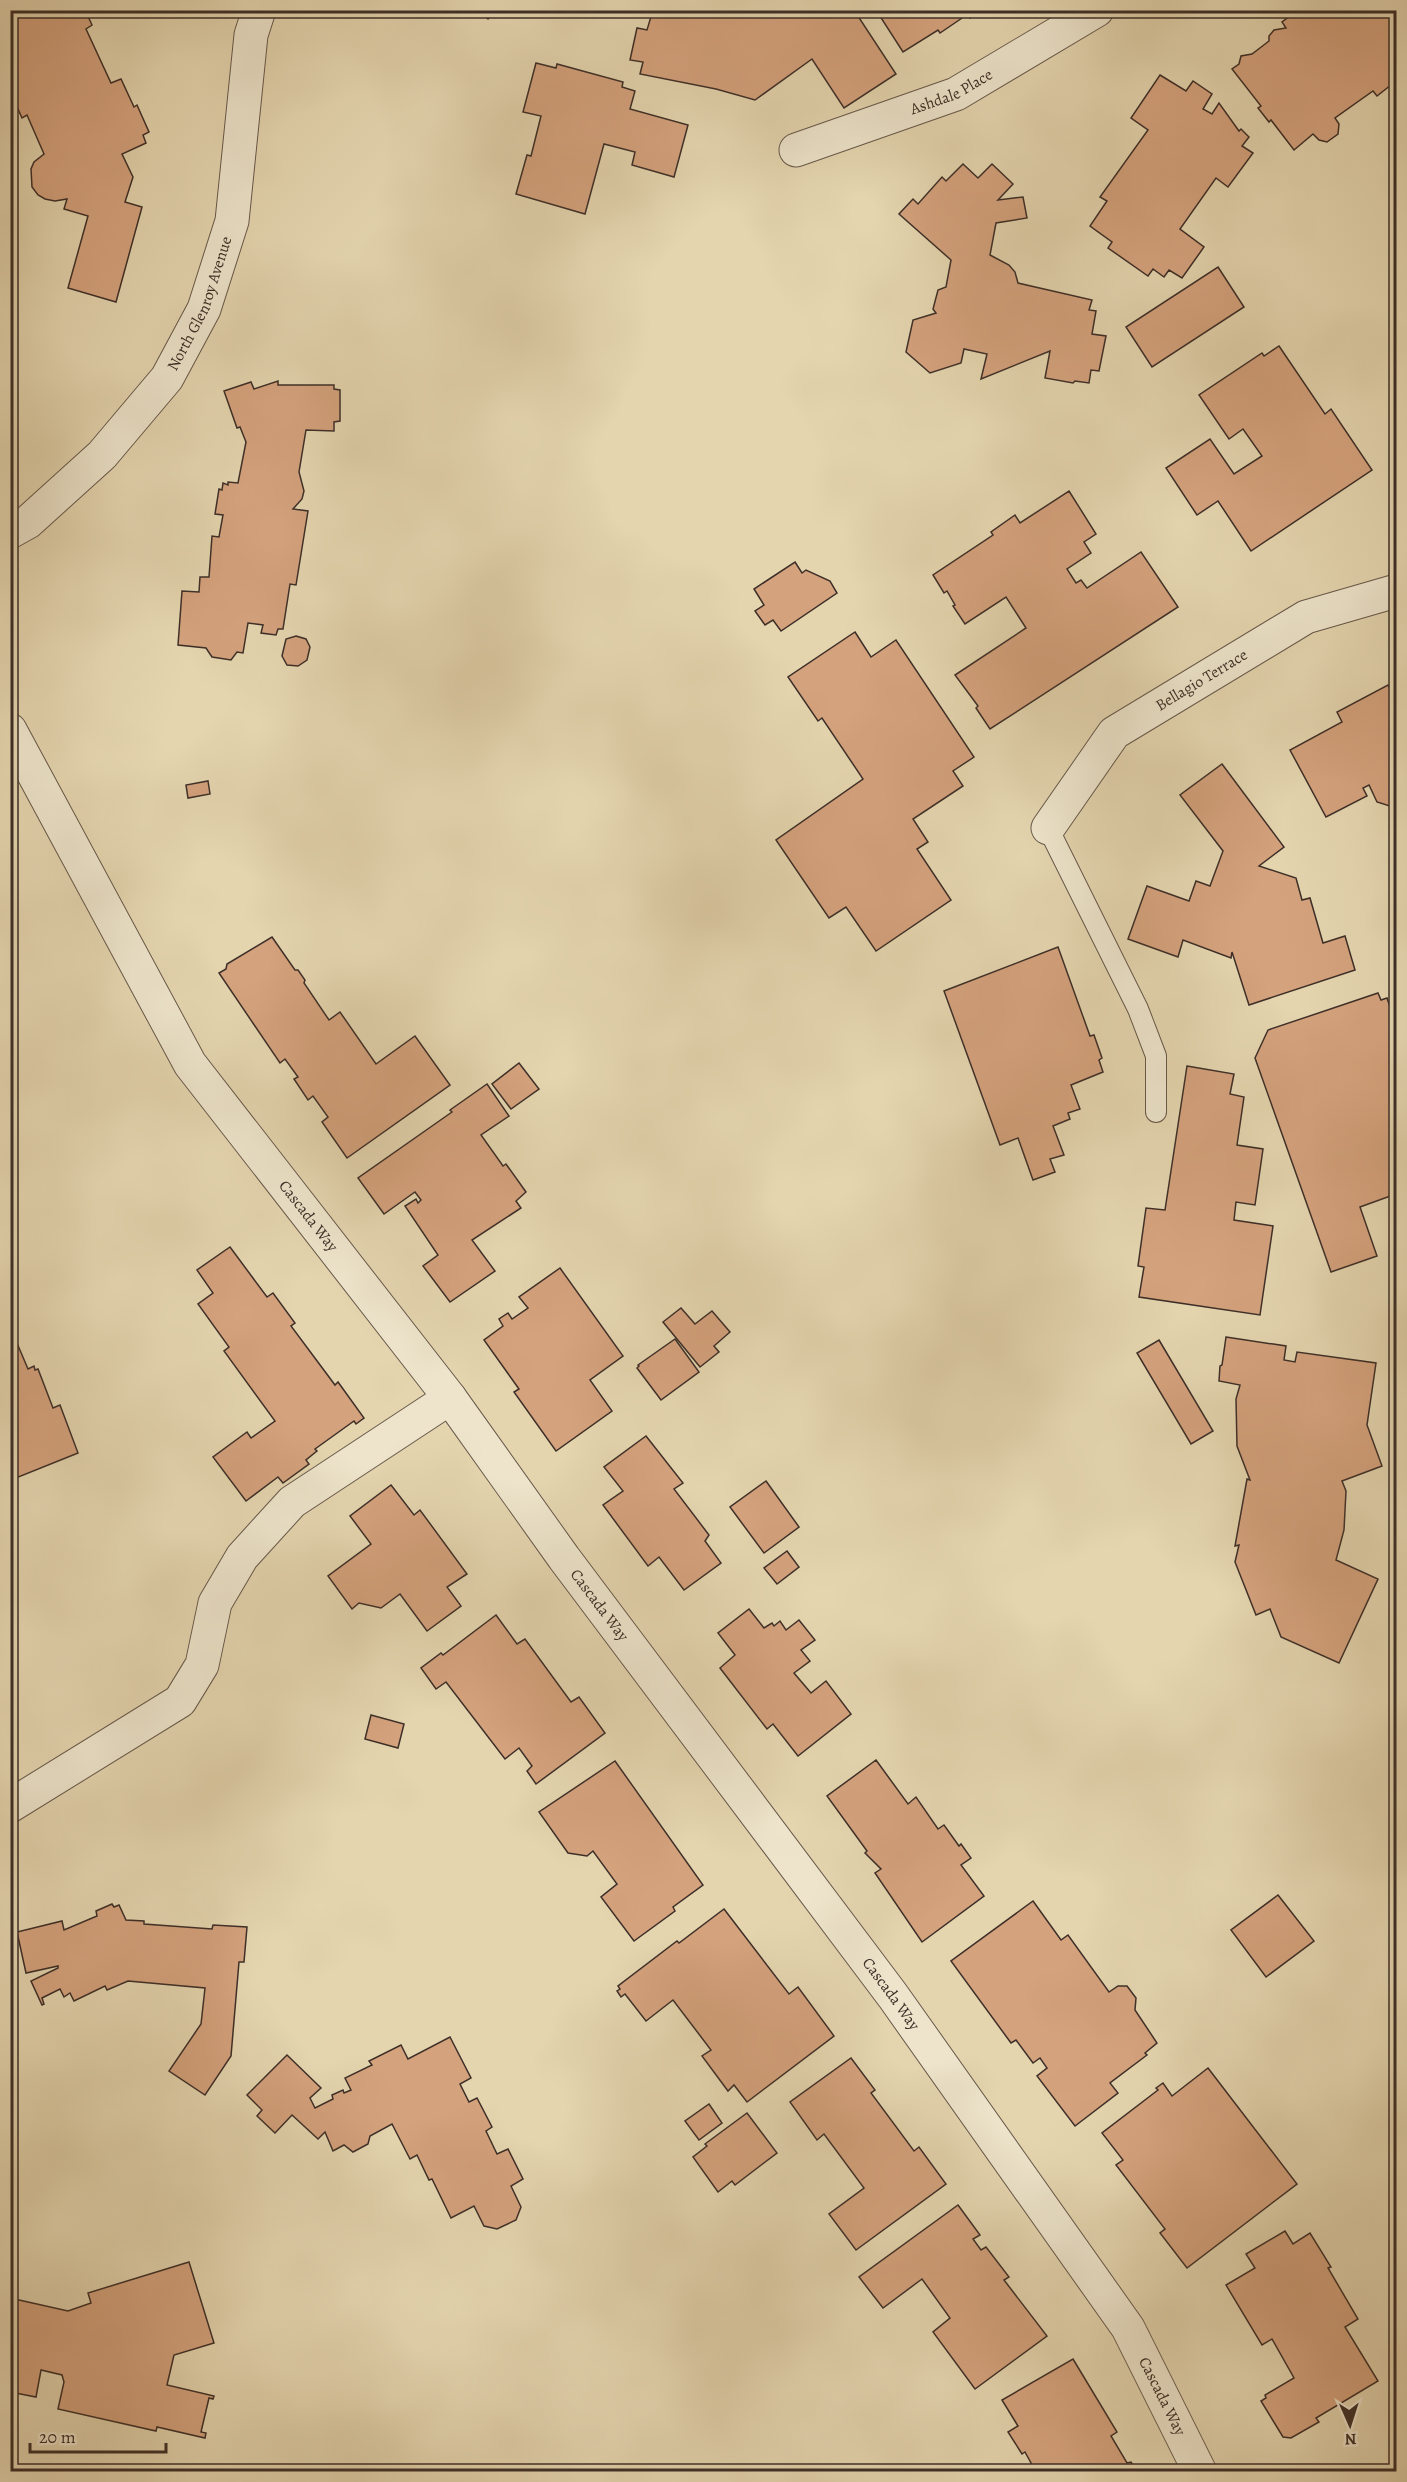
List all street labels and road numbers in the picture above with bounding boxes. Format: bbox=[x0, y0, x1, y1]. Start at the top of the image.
street label: Ashdale Place bbox=[906, 64, 997, 121]
street label: North Glenroy Avenue bbox=[162, 234, 237, 375]
street label: Bellagio Terrace bbox=[1151, 644, 1252, 716]
street label: Cascada Way bbox=[273, 1176, 344, 1257]
street label: Cascada Way bbox=[565, 1564, 634, 1646]
street label: Cascada Way bbox=[857, 1953, 925, 2035]
street label: Cascada Way bbox=[1133, 2353, 1191, 2440]

